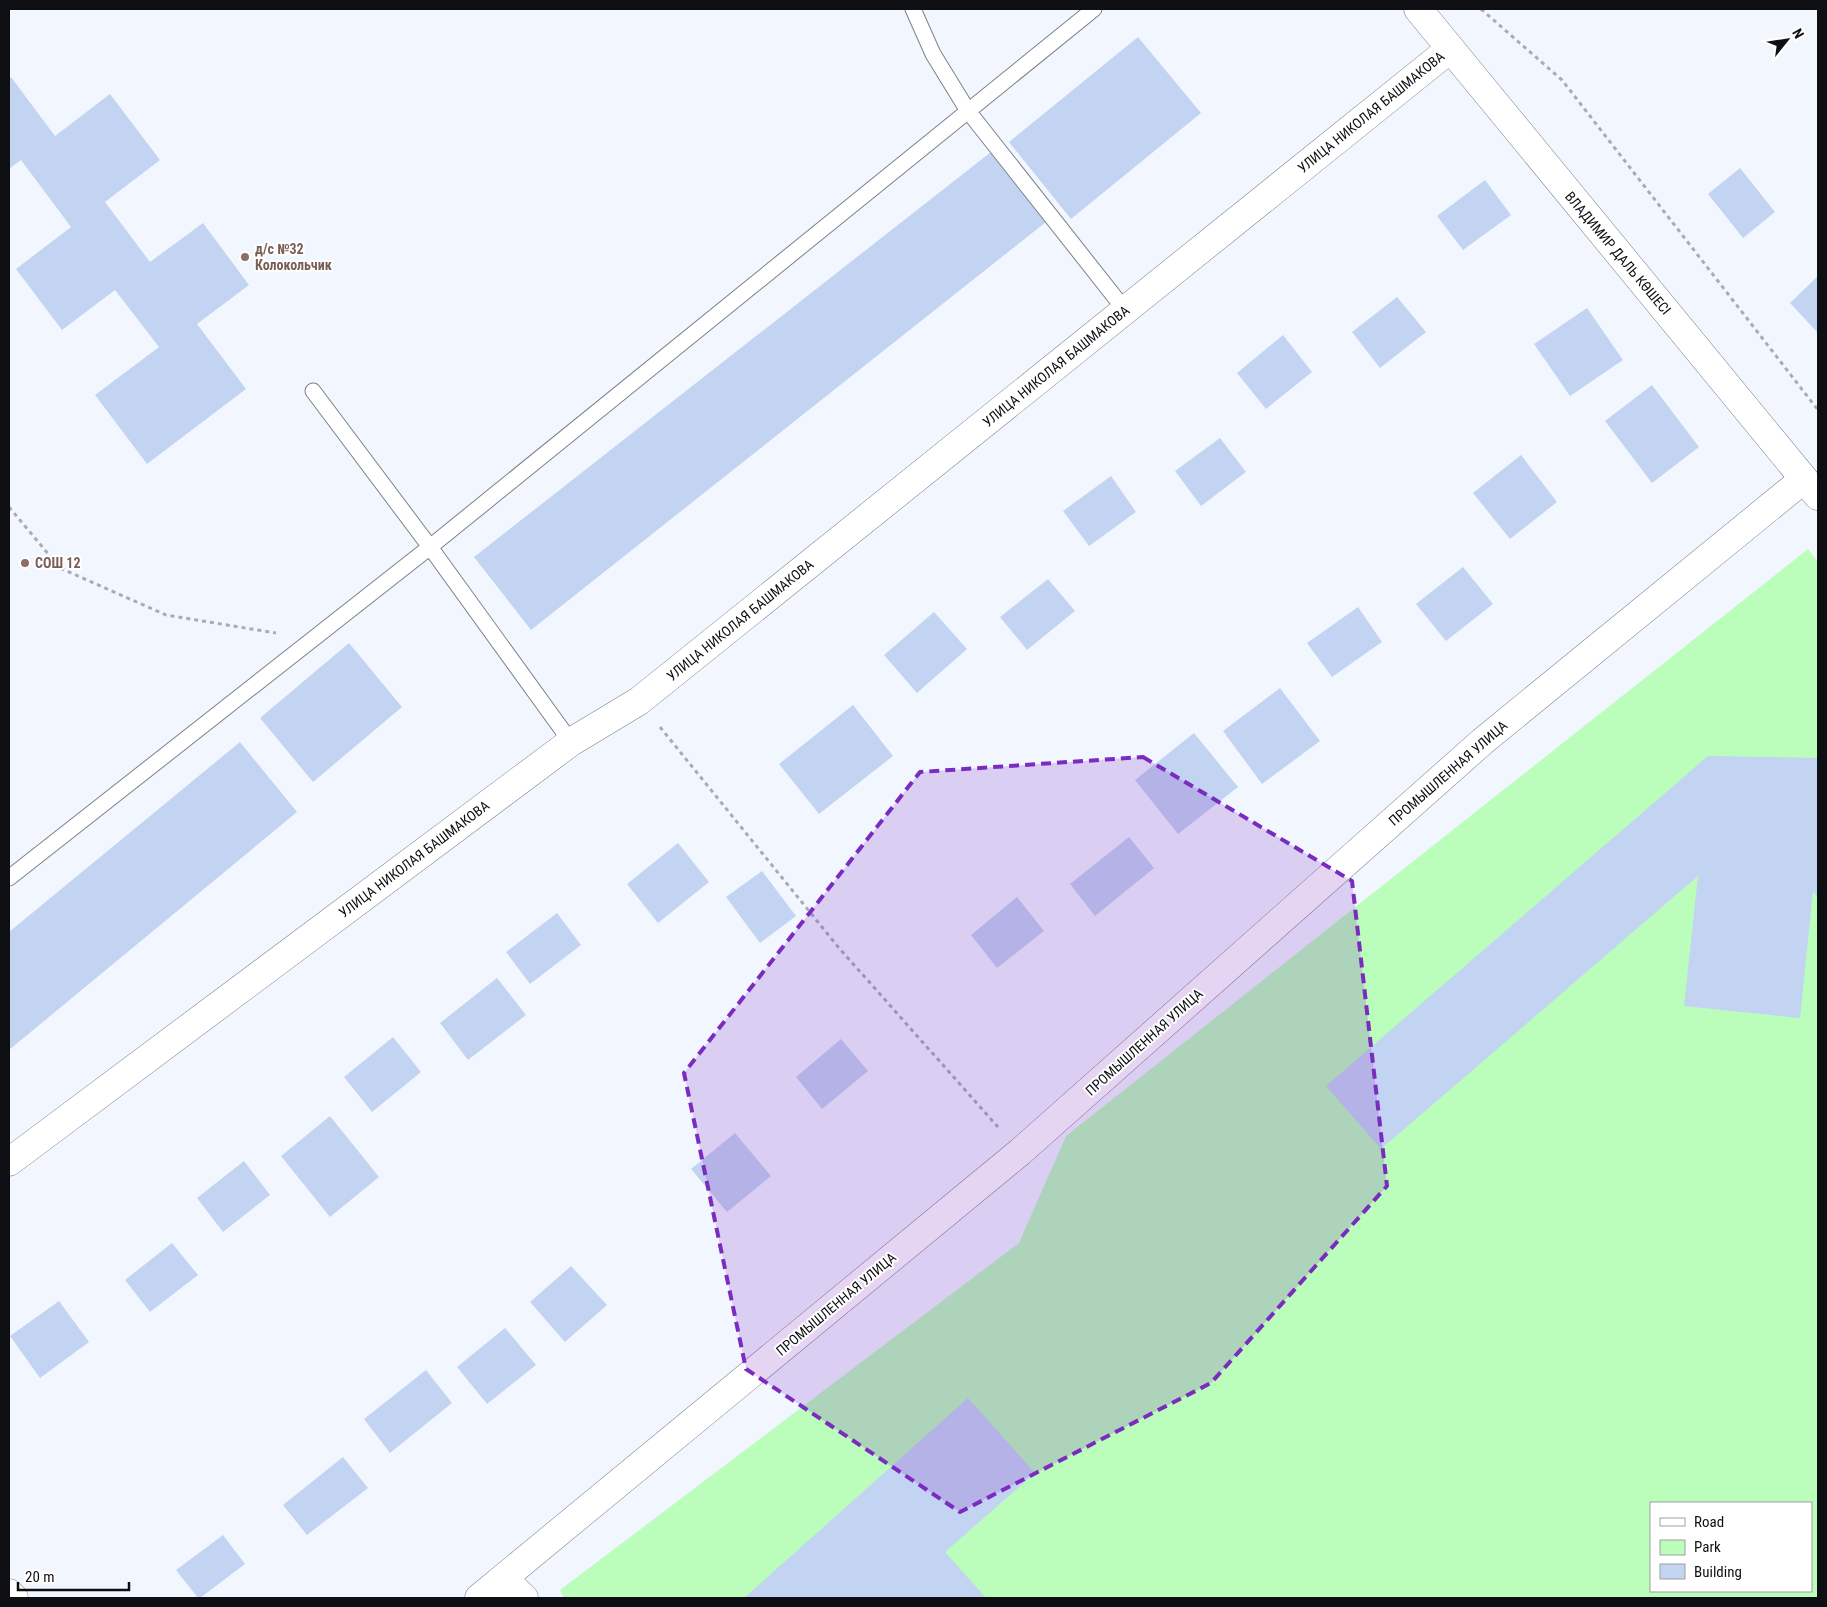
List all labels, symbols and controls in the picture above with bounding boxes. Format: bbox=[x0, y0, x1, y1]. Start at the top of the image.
north arrow bbox=[1762, 15, 1812, 65]
text: N bbox=[1789, 26, 1807, 41]
street label: УЛИЦА НИКОЛАЯ БАШМАКОВА bbox=[1295, 48, 1447, 176]
street label: ВЛАДИМИР ДАЛЬ КӨШЕСІ bbox=[1562, 188, 1674, 318]
place label: д/с №32 Колокольчик bbox=[255, 241, 332, 273]
marker: д/с №32 Колокольчик bbox=[239, 251, 251, 263]
street label: УЛИЦА НИКОЛАЯ БАШМАКОВА bbox=[980, 302, 1132, 430]
place label: СОШ 12 bbox=[35, 555, 80, 571]
street label: УЛИЦА НИКОЛАЯ БАШМАКОВА bbox=[664, 556, 816, 684]
marker: СОШ 12 bbox=[19, 557, 31, 569]
street label: ПРОМЫШЛЕННАЯ УЛИЦА bbox=[1386, 717, 1510, 829]
street label: УЛИЦА НИКОЛАЯ БАШМАКОВА bbox=[336, 797, 492, 921]
street label: ПРОМЫШЛЕННАЯ УЛИЦА bbox=[1082, 985, 1206, 1099]
street label: ПРОМЫШЛЕННАЯ УЛИЦА bbox=[773, 1249, 899, 1359]
legend bbox=[1650, 1502, 1812, 1592]
text: Road bbox=[1694, 1513, 1724, 1531]
text: Park bbox=[1694, 1538, 1721, 1556]
scale bar bbox=[18, 1560, 129, 1592]
text: Building bbox=[1694, 1563, 1742, 1581]
text: 20 m bbox=[25, 1568, 55, 1586]

